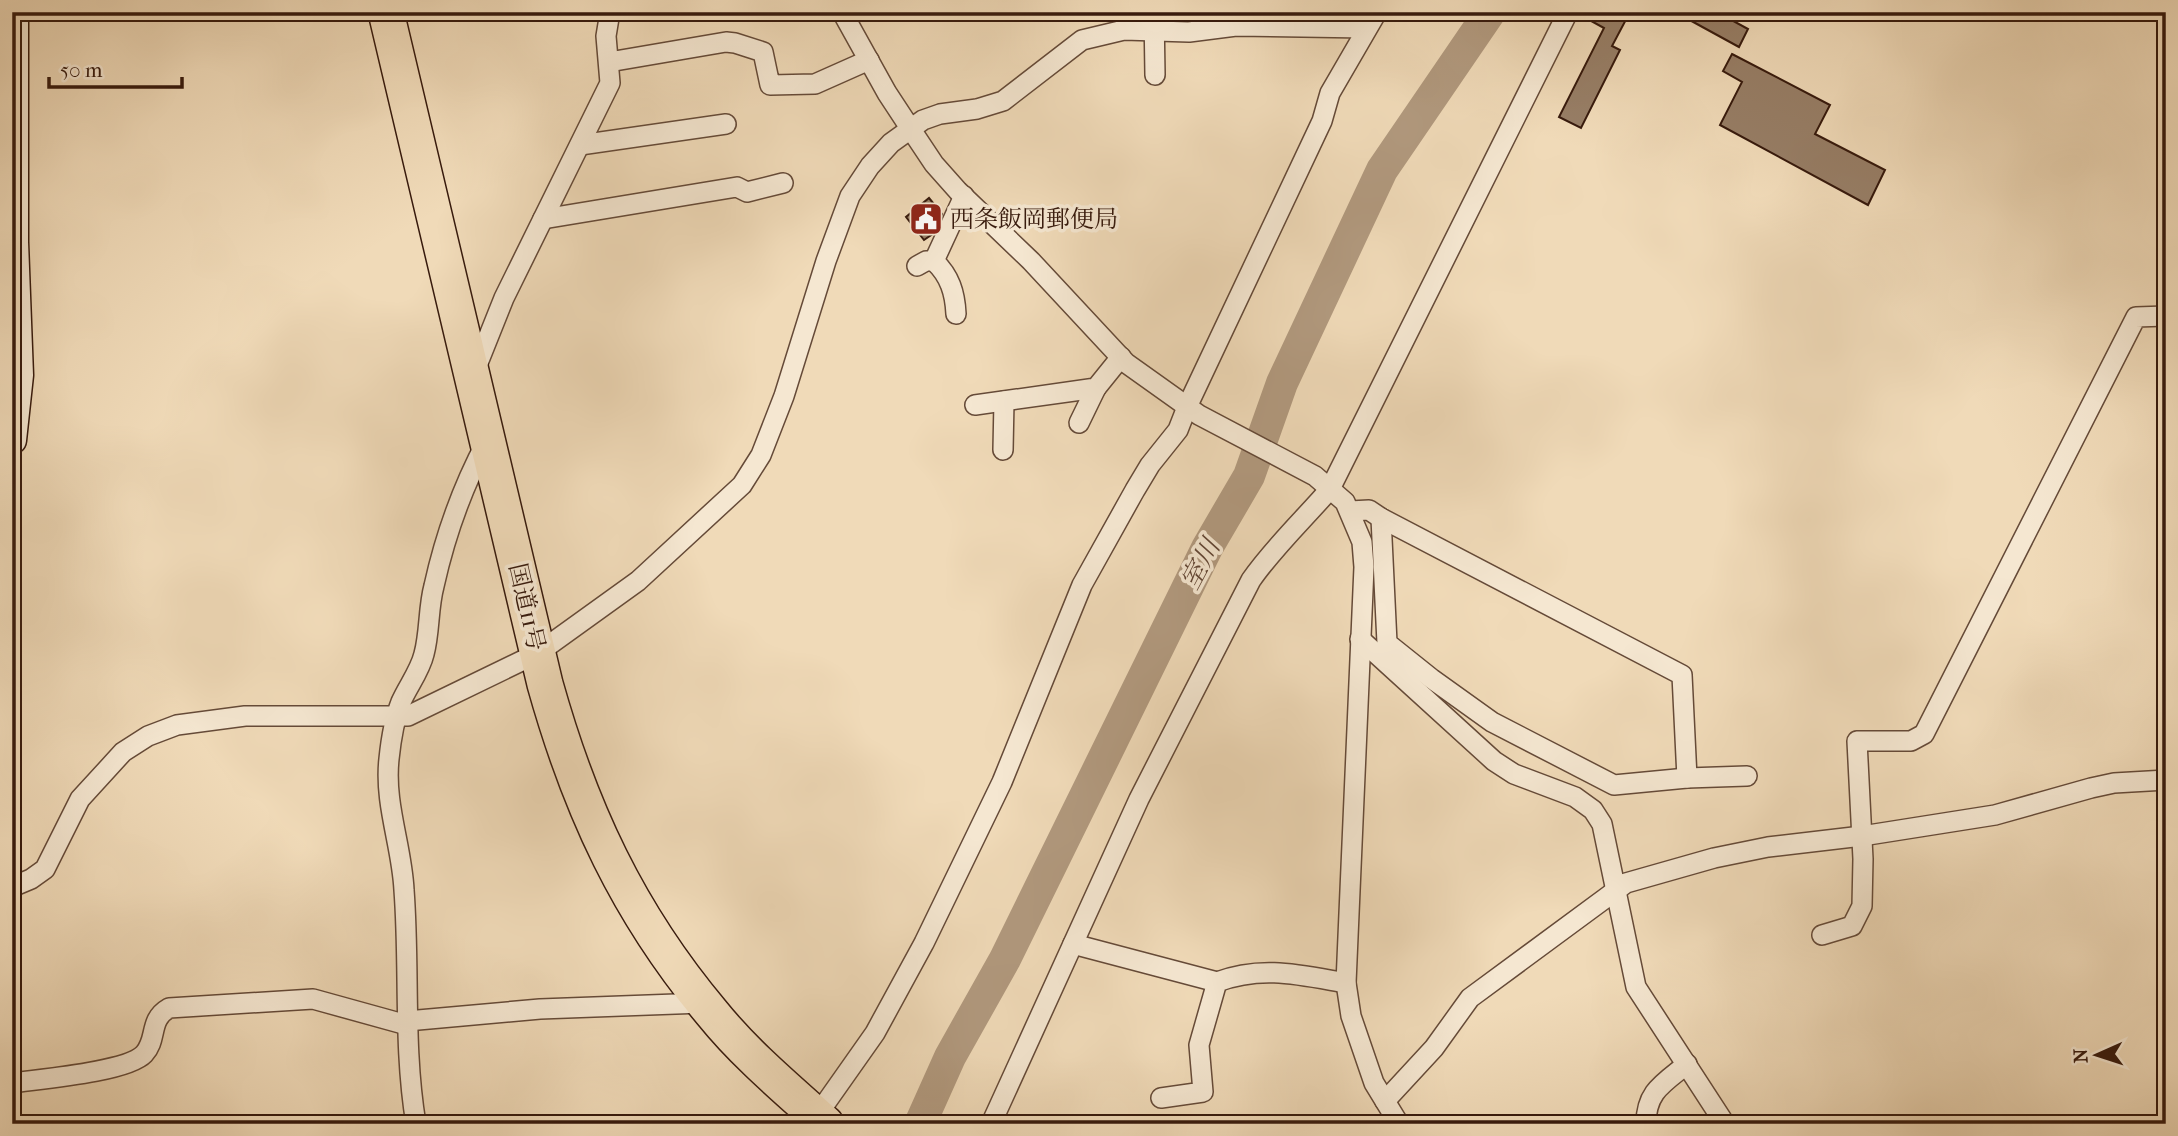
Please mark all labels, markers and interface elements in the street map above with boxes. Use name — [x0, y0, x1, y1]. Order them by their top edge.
scale bar — [49, 46, 182, 90]
text: 50 m — [60, 58, 103, 82]
public building icon: 西条飯岡郵便局 — [907, 200, 945, 238]
place label: 西条飯岡郵便局 — [950, 205, 1118, 233]
water label: 室川 — [1175, 531, 1228, 594]
street label: 国道11号 — [503, 560, 551, 654]
north arrow — [2062, 1020, 2132, 1090]
text: N — [2070, 1047, 2092, 1064]

